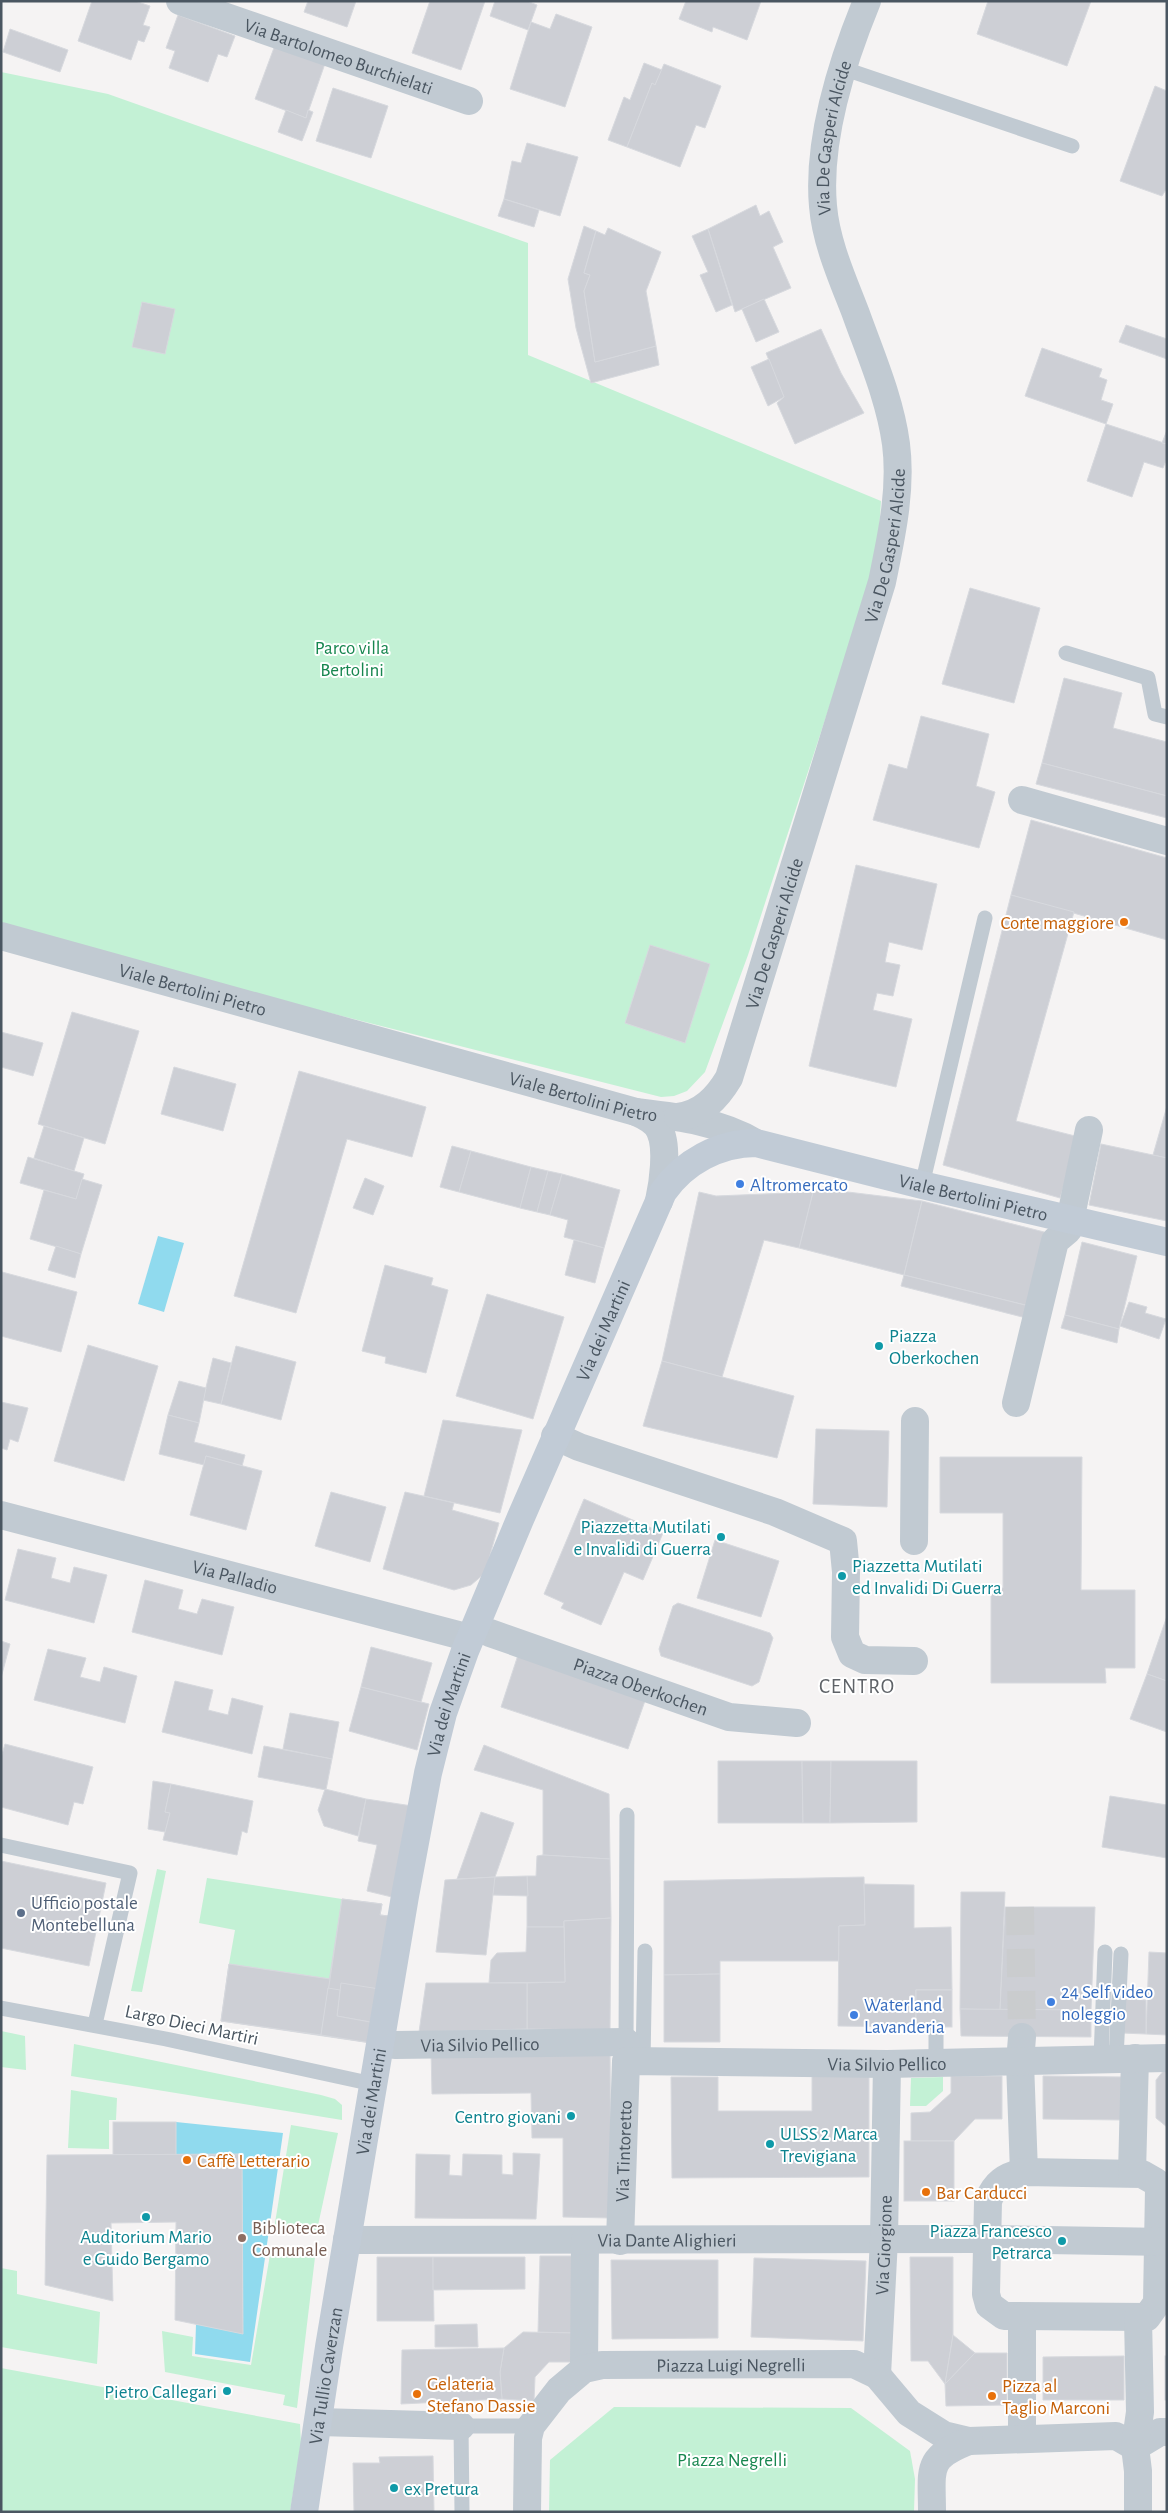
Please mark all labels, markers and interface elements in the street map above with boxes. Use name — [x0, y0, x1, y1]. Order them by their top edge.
street label: Via Bartolomeo Burchielati — [242, 16, 435, 99]
street label: Via De Gasperi Alcide — [814, 58, 855, 216]
street label: Via De Gasperi Alcide — [862, 468, 909, 626]
park label: Parco villa Bertolini — [315, 639, 390, 680]
street label: Via De Gasperi Alcide — [743, 856, 807, 1012]
place label: Corte maggiore — [1000, 914, 1114, 933]
marker: Corte maggiore — [1118, 916, 1130, 928]
street label: Viale Bertolini Pietro — [116, 961, 268, 1020]
street label: Viale Bertolini Pietro — [507, 1069, 658, 1125]
street label: Viale Bertolini Pietro — [897, 1171, 1049, 1225]
place label: Altromercato — [750, 1176, 848, 1195]
marker: Altromercato — [734, 1178, 746, 1190]
street label: Via dei Martini — [574, 1277, 634, 1384]
place label: Piazza Oberkochen — [889, 1327, 979, 1368]
marker: Piazza Oberkochen — [873, 1340, 885, 1352]
place label: Piazzetta Mutilati e Invalidi di Guerra — [573, 1518, 711, 1559]
marker: Piazzetta Mutilati e Invalidi di Guerra — [715, 1531, 727, 1543]
place label: Piazzetta Mutilati ed Invalidi Di Guerra — [852, 1557, 1002, 1598]
street label: Via Palladio — [190, 1558, 279, 1598]
marker: Piazzetta Mutilati ed Invalidi Di Guerra — [836, 1570, 848, 1582]
street label: Via dei Martini — [424, 1650, 475, 1759]
street label: Piazza Oberkochen — [571, 1655, 710, 1720]
district label: CENTRO — [819, 1676, 895, 1697]
place label: Ufficio postale Montebelluna — [31, 1894, 138, 1935]
marker: Ufficio postale Montebelluna — [15, 1907, 27, 1919]
place label: 24 Self video noleggio — [1061, 1983, 1153, 2024]
place label: Waterland Lavanderia — [864, 1996, 945, 2037]
marker: 24 Self video noleggio — [1045, 1996, 1057, 2008]
street label: Largo Dieci Martiri — [123, 2002, 260, 2049]
marker: Waterland Lavanderia — [848, 2009, 860, 2021]
street label: Via Silvio Pellico — [420, 2035, 540, 2056]
street label: Via dei Martini — [354, 2047, 390, 2157]
street label: Via Silvio Pellico — [827, 2055, 947, 2075]
street label: Via Tintoretto — [613, 2100, 636, 2202]
place label: Centro giovani — [455, 2108, 561, 2127]
marker: Centro giovani — [565, 2110, 577, 2122]
place label: ULSS 2 Marca Trevigiana — [780, 2125, 878, 2166]
marker: ULSS 2 Marca Trevigiana — [764, 2138, 776, 2150]
place label: Caffè Letterario — [197, 2152, 310, 2171]
marker: Caffè Letterario — [181, 2154, 193, 2166]
place label: Bar Carducci — [936, 2184, 1027, 2203]
marker: Bar Carducci — [920, 2186, 932, 2198]
street label: Via Giorgione — [873, 2195, 896, 2296]
marker: Auditorium Mario e Guido Bergamo — [140, 2211, 152, 2223]
place label: Biblioteca Comunale — [252, 2219, 327, 2260]
place label: Piazza Francesco Petrarca — [930, 2222, 1052, 2263]
place label: Auditorium Mario e Guido Bergamo — [80, 2228, 212, 2269]
street label: Via Dante Alighieri — [597, 2231, 737, 2251]
marker: Biblioteca Comunale — [236, 2232, 248, 2244]
marker: Piazza Francesco Petrarca — [1056, 2235, 1068, 2247]
street label: Via Tullio Caverzan — [306, 2306, 347, 2446]
street label: Piazza Luigi Negrelli — [656, 2356, 806, 2376]
place label: Gelateria Stefano Dassie — [427, 2375, 535, 2416]
place label: Pizza al Taglio Marconi — [1002, 2377, 1110, 2418]
place label: Pietro Callegari — [104, 2383, 217, 2402]
marker: Pietro Callegari — [221, 2385, 233, 2397]
marker: Gelateria Stefano Dassie — [411, 2388, 423, 2400]
marker: Pizza al Taglio Marconi — [986, 2390, 998, 2402]
park label: Piazza Negrelli — [677, 2451, 787, 2470]
place label: ex Pretura — [404, 2480, 479, 2499]
marker: ex Pretura — [388, 2482, 400, 2494]

